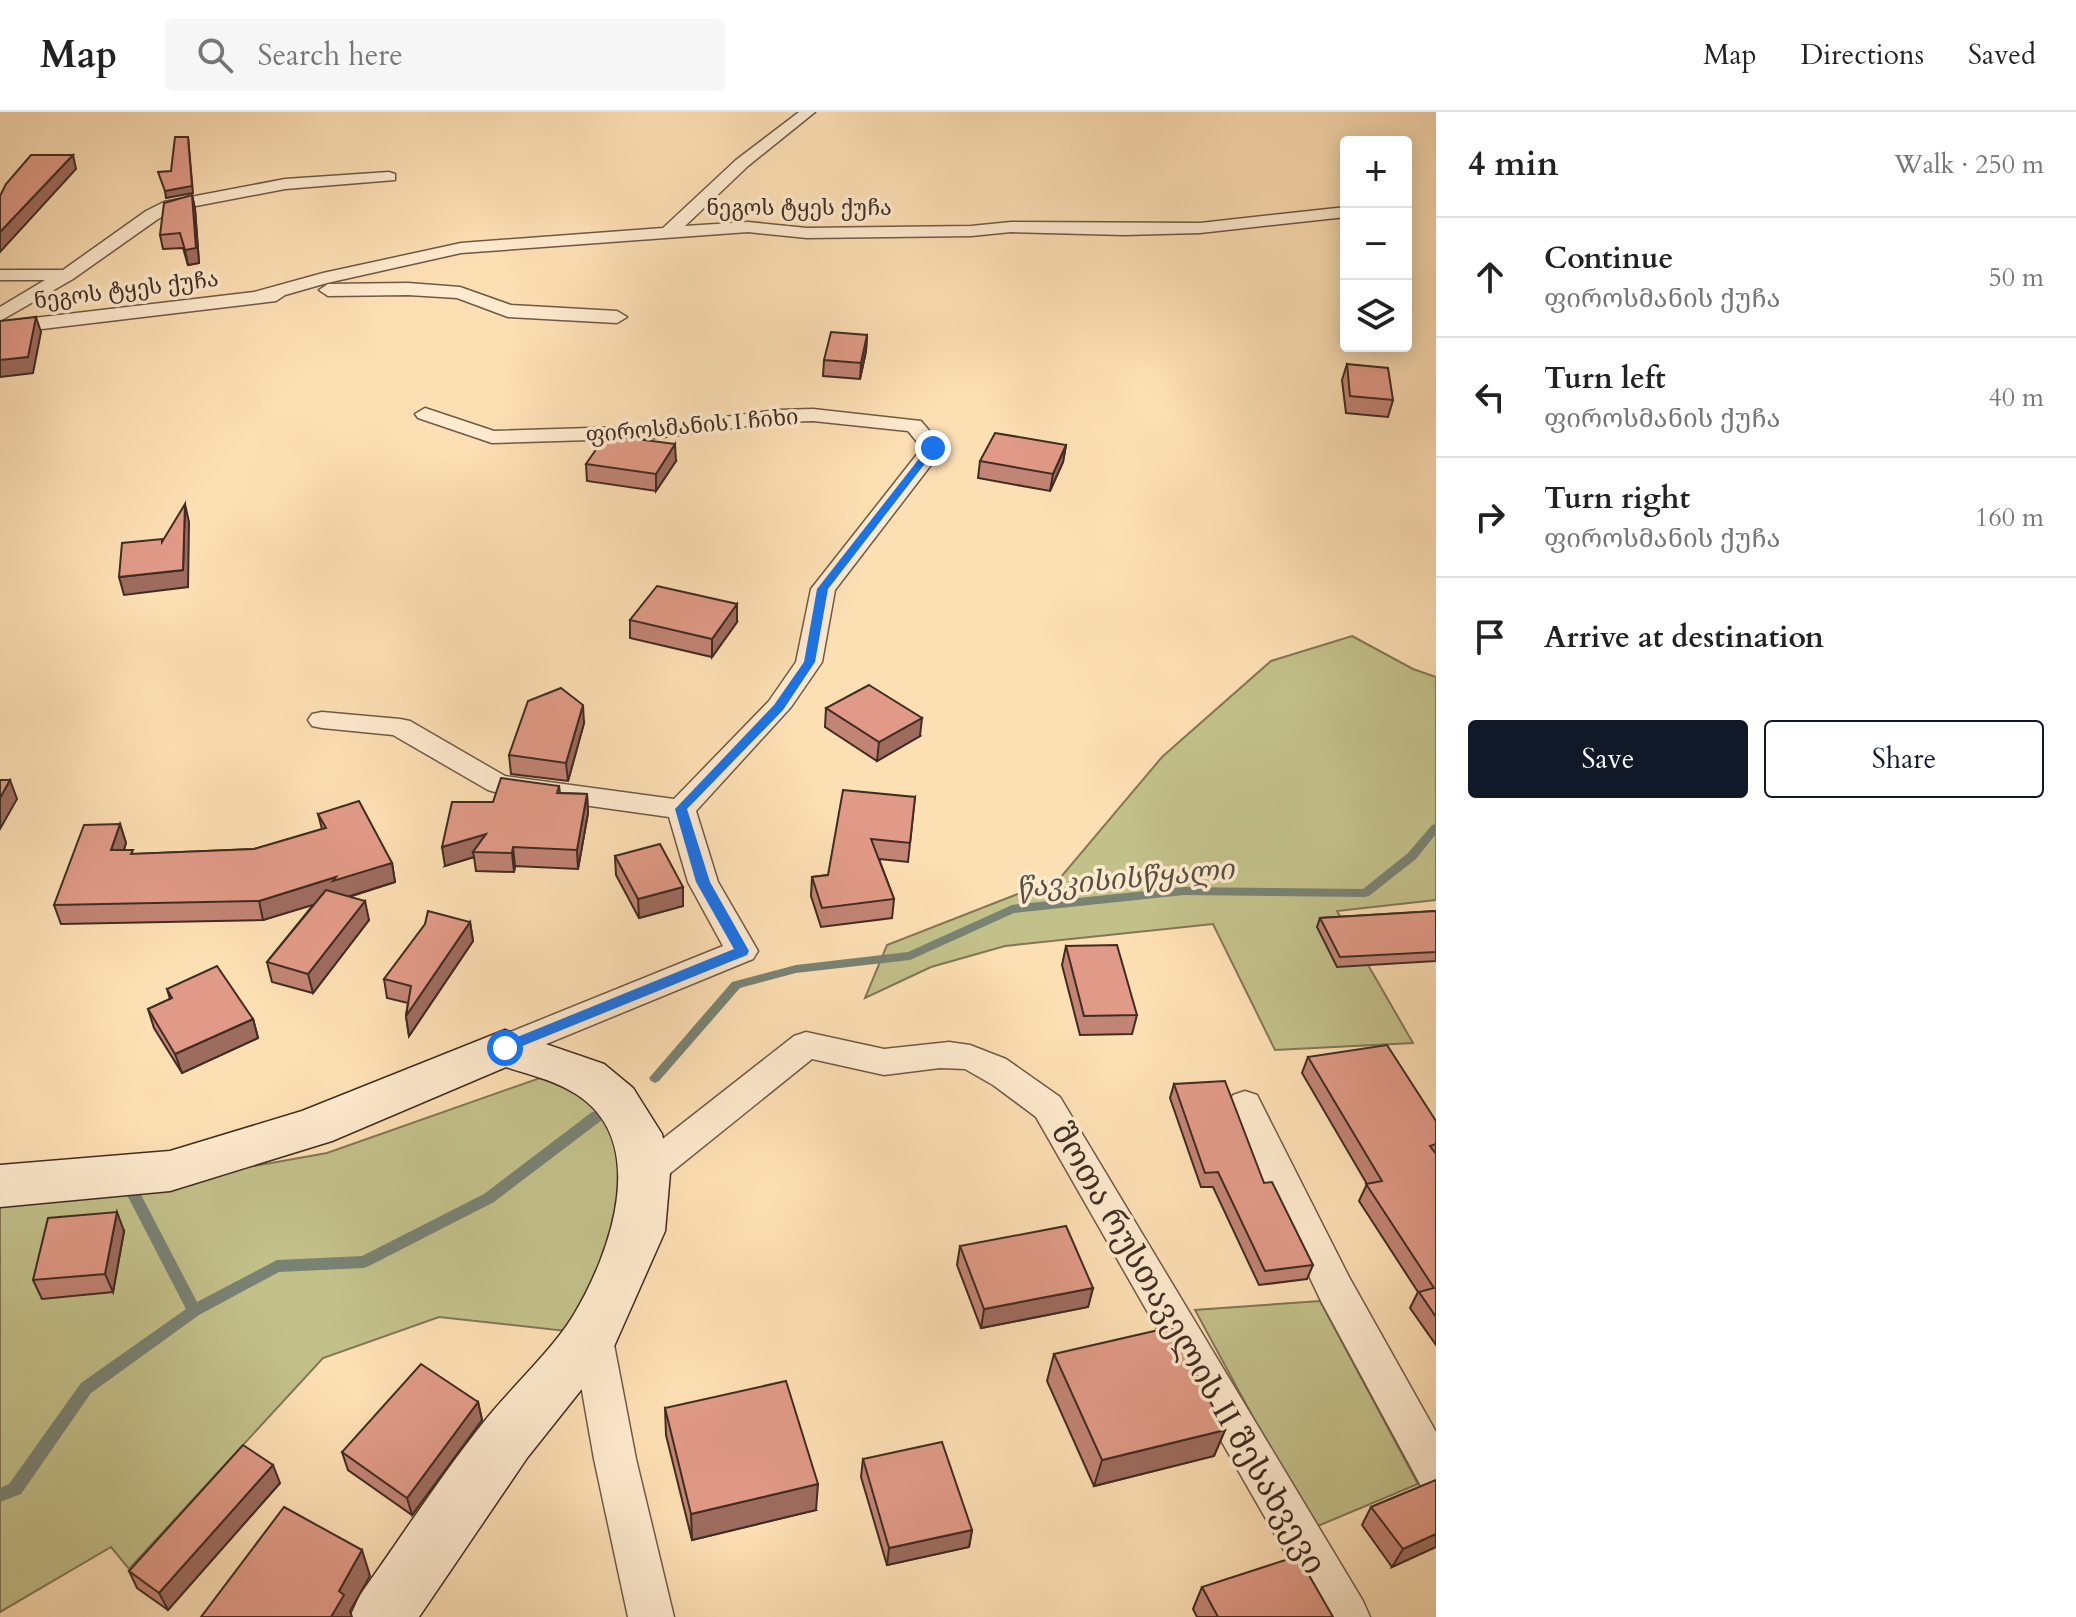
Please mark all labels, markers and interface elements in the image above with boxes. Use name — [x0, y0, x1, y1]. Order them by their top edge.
search box — [165, 19, 725, 91]
text: Map — [40, 29, 117, 81]
icon: search — [193, 33, 237, 77]
text: Search here — [257, 35, 403, 76]
text: Map — [1703, 36, 1757, 74]
text: Directions — [1801, 36, 1924, 74]
text: Saved — [1968, 36, 2036, 74]
map controls — [1340, 136, 1412, 352]
button: + — [1340, 136, 1412, 208]
text: 4 min — [1468, 141, 1559, 187]
text: Walk · 250 m — [1894, 147, 2044, 182]
street label: ნეგოს ტყეს ქუჩა — [706, 193, 892, 223]
button: − — [1340, 208, 1412, 280]
text: Continue — [1544, 238, 1673, 279]
icon: ahead — [1468, 255, 1512, 299]
text: 50 m — [1988, 260, 2044, 295]
street label: ნეგოს ტყეს ქუჩა — [32, 264, 220, 316]
button: layers — [1340, 280, 1412, 352]
text: ფიროსმანის ქუჩა — [1544, 281, 1781, 316]
text: Turn left — [1544, 358, 1666, 399]
icon: left — [1468, 375, 1512, 419]
text: 40 m — [1988, 380, 2044, 415]
text: ფიროსმანის ქუჩა — [1544, 401, 1781, 436]
street label: ფიროსმანის I ჩიხი — [584, 402, 800, 450]
route end — [915, 430, 951, 466]
text: Turn right — [1544, 478, 1690, 519]
icon: right — [1468, 495, 1512, 539]
text: 160 m — [1975, 500, 2044, 535]
text: ფიროსმანის ქუჩა — [1544, 521, 1781, 556]
icon: arrive — [1468, 615, 1512, 659]
text: Arrive at destination — [1544, 617, 1824, 658]
button: Save — [1468, 720, 1748, 798]
button: Share — [1764, 720, 2044, 798]
water label: წავკისისწყალი — [1015, 850, 1238, 907]
route start — [487, 1030, 523, 1066]
street label: შოთა რუსთაველის II შესახვევი — [1040, 1114, 1336, 1583]

